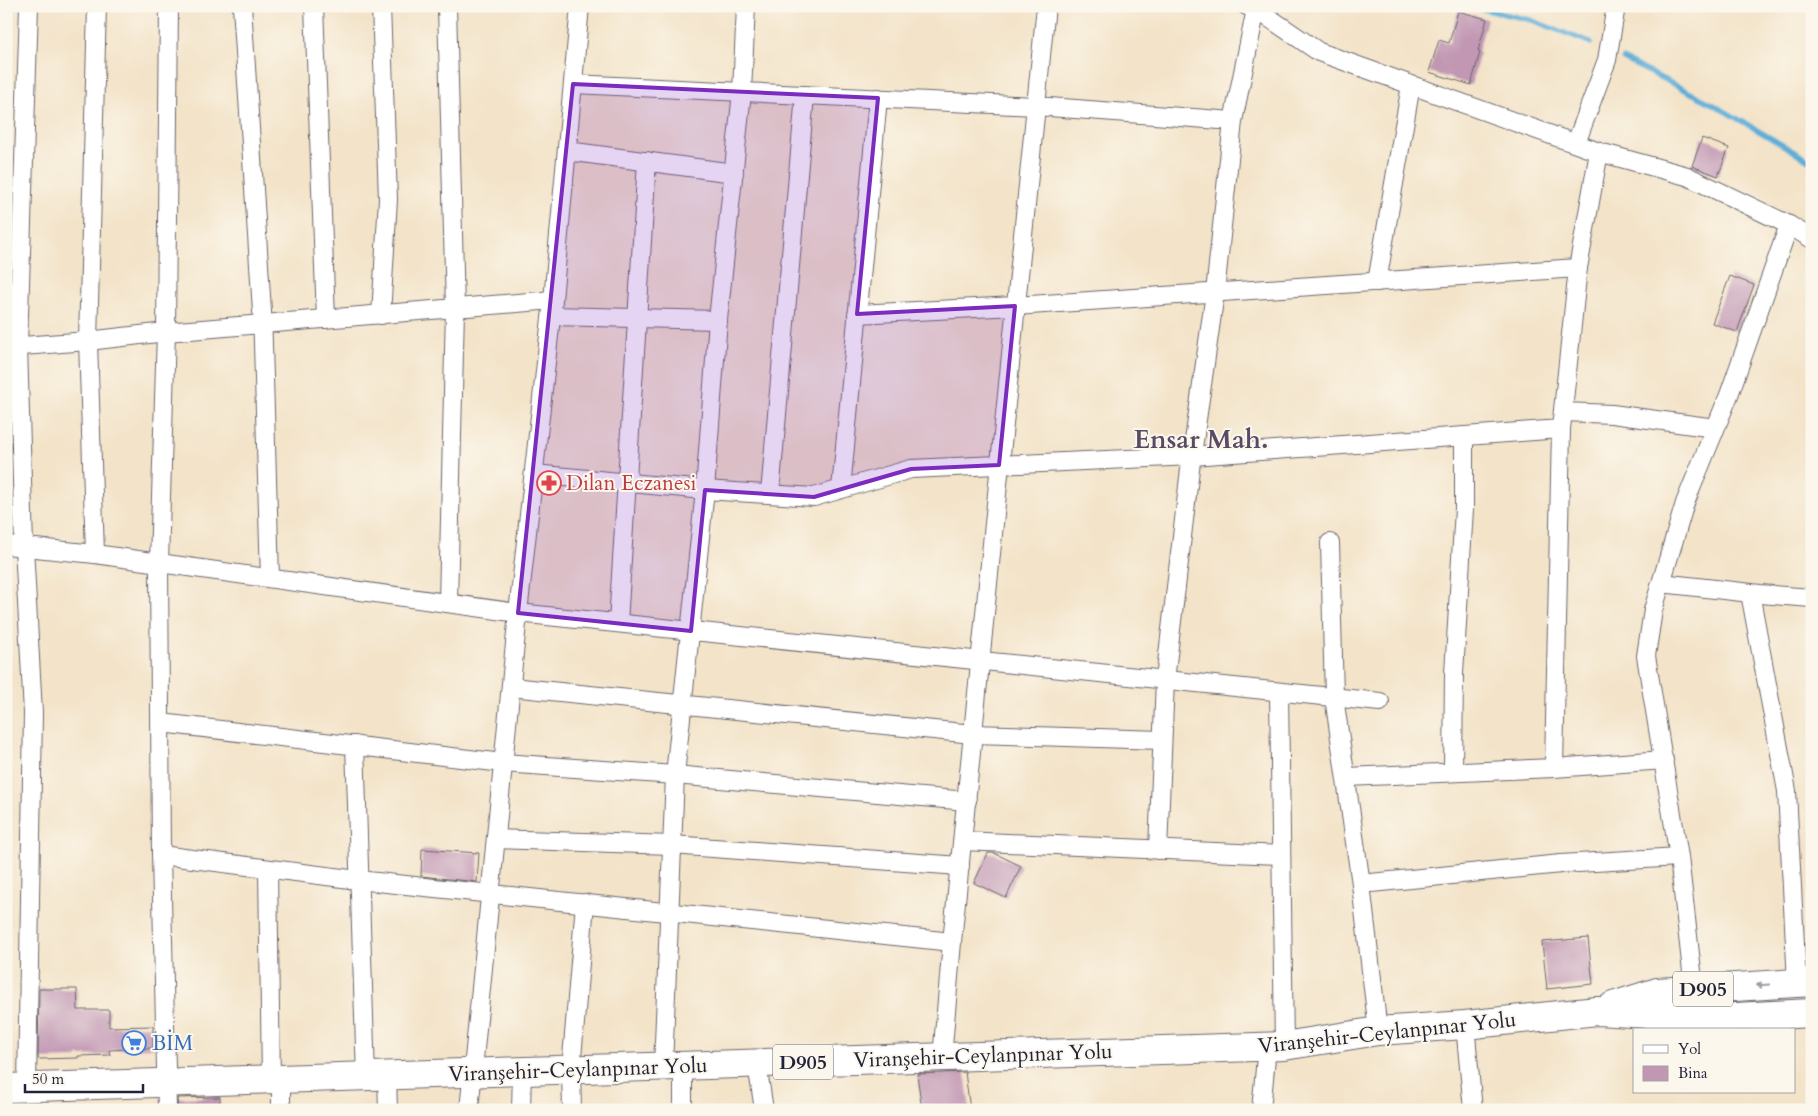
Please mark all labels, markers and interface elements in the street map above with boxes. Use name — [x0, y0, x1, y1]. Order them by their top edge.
district label: Ensar Mah. — [1133, 422, 1269, 457]
place label: Dilan Eczanesi — [566, 469, 696, 498]
pharmacy icon: Dilan Eczanesi — [536, 470, 562, 496]
road number: D905 — [1673, 972, 1733, 1006]
one-way arrow — [1755, 981, 1771, 989]
street label: Viranşehir-Ceylanpınar Yolu — [1257, 1005, 1517, 1061]
legend — [1633, 1028, 1796, 1094]
place label: BİM — [152, 1029, 193, 1058]
supermarket icon: BİM — [121, 1030, 147, 1056]
street label: Viranşehir-Ceylanpınar Yolu — [853, 1037, 1113, 1075]
text: Yol — [1678, 1039, 1701, 1059]
road number: D905 — [773, 1044, 833, 1080]
street label: Viranşehir-Ceylanpınar Yolu — [448, 1051, 708, 1089]
scale bar — [25, 1061, 142, 1093]
text: Bina — [1678, 1063, 1708, 1083]
text: 50 m — [32, 1069, 64, 1089]

